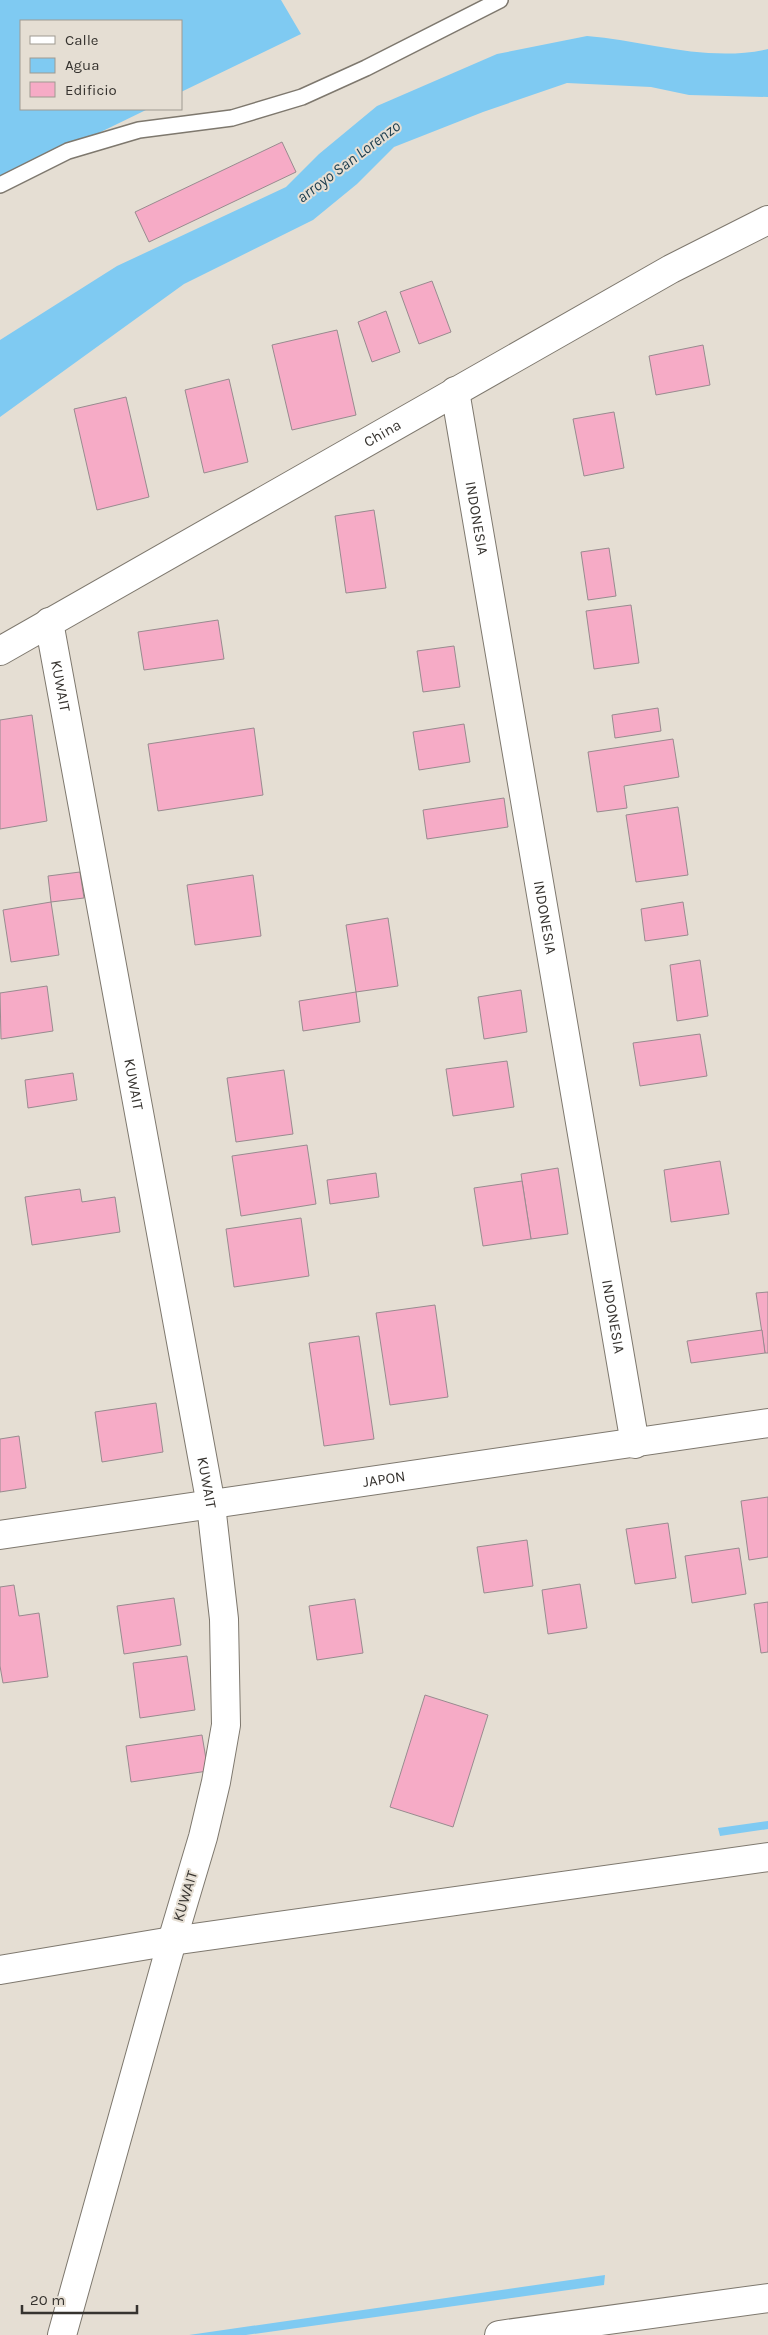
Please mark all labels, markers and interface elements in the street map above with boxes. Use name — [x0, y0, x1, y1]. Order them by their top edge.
legend — [20, 20, 182, 110]
text: Calle — [65, 31, 99, 49]
text: Agua — [65, 56, 99, 74]
text: Edificio — [65, 81, 117, 99]
water label: arroyo San Lorenzo — [293, 116, 404, 207]
street label: China — [361, 416, 404, 451]
street label: INDONESIA — [462, 480, 492, 557]
street label: KUWAIT — [47, 659, 74, 714]
street label: INDONESIA — [530, 879, 560, 956]
street label: KUWAIT — [120, 1057, 147, 1112]
street label: INDONESIA — [598, 1278, 628, 1355]
street label: KUWAIT — [193, 1455, 221, 1510]
street label: JAPON — [361, 1467, 406, 1491]
street label: KUWAIT — [169, 1868, 201, 1924]
scale bar — [22, 2282, 138, 2314]
text: 20 m — [30, 2291, 65, 2309]

